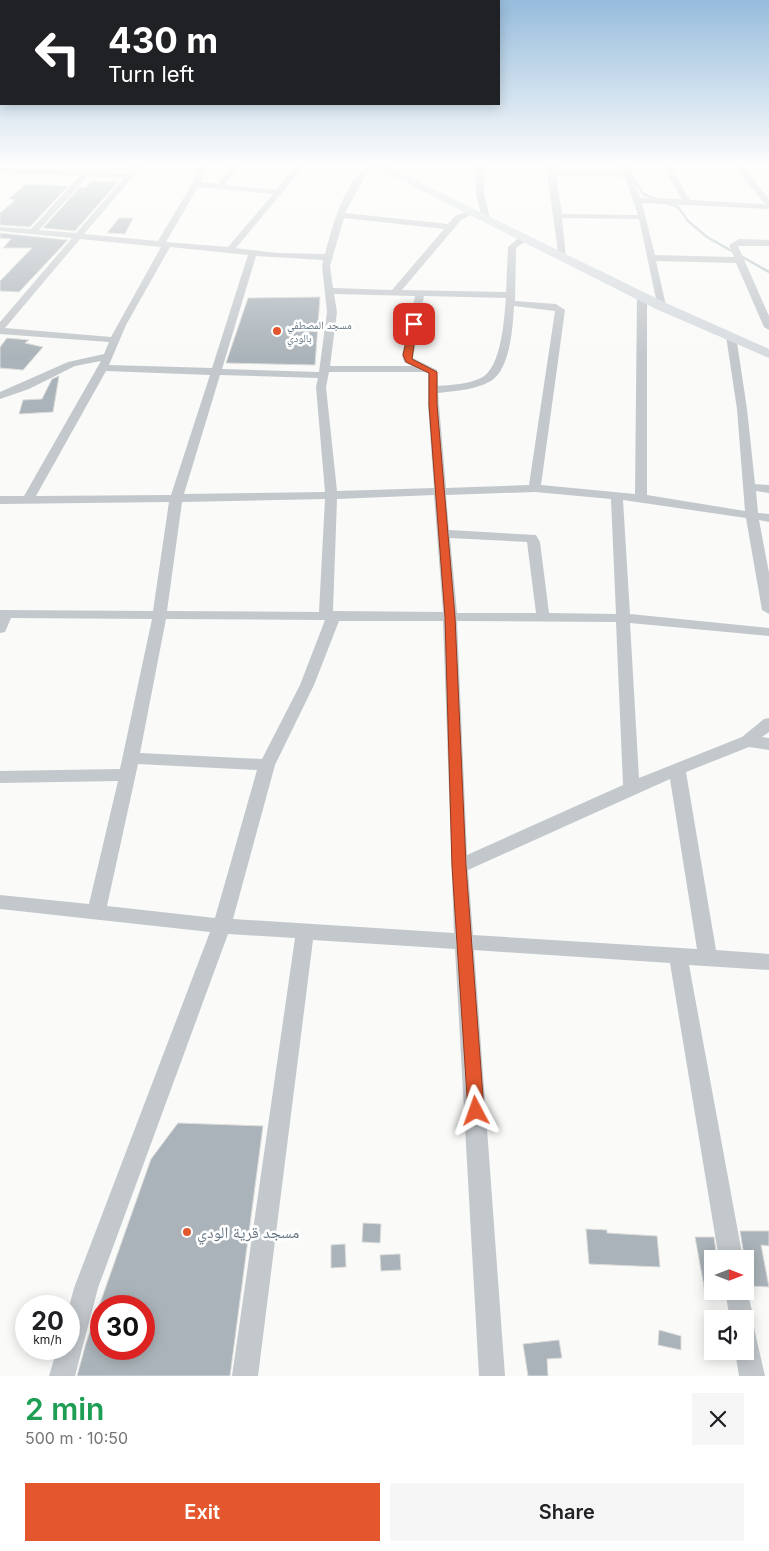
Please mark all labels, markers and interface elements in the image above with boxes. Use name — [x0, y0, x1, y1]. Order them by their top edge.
text: 430 m — [108, 19, 218, 61]
icon: left — [25, 20, 90, 85]
text: Turn left — [108, 61, 194, 87]
pin — [393, 303, 435, 345]
icon: arrive — [400, 310, 428, 338]
place label: مسجد المصطفي بالودي — [287, 318, 352, 347]
marker: مسجد المصطفي بالودي — [271, 325, 283, 337]
position arrow — [449, 1084, 501, 1136]
place label: مسجد قرية الودي — [197, 1222, 299, 1245]
marker: مسجد قرية الودي — [181, 1226, 193, 1238]
north arrow — [704, 1250, 754, 1300]
map controls — [704, 1250, 754, 1360]
speed limit sign: 30 — [90, 1295, 155, 1360]
text: 20 — [31, 1306, 64, 1336]
button: sound — [704, 1310, 754, 1360]
text: km/h — [33, 1332, 62, 1347]
text: 2 min — [25, 1391, 104, 1427]
button: close — [692, 1393, 744, 1445]
text: 500 m · 10:50 — [25, 1428, 128, 1448]
button: Exit — [25, 1483, 380, 1541]
button: Share — [390, 1483, 744, 1541]

